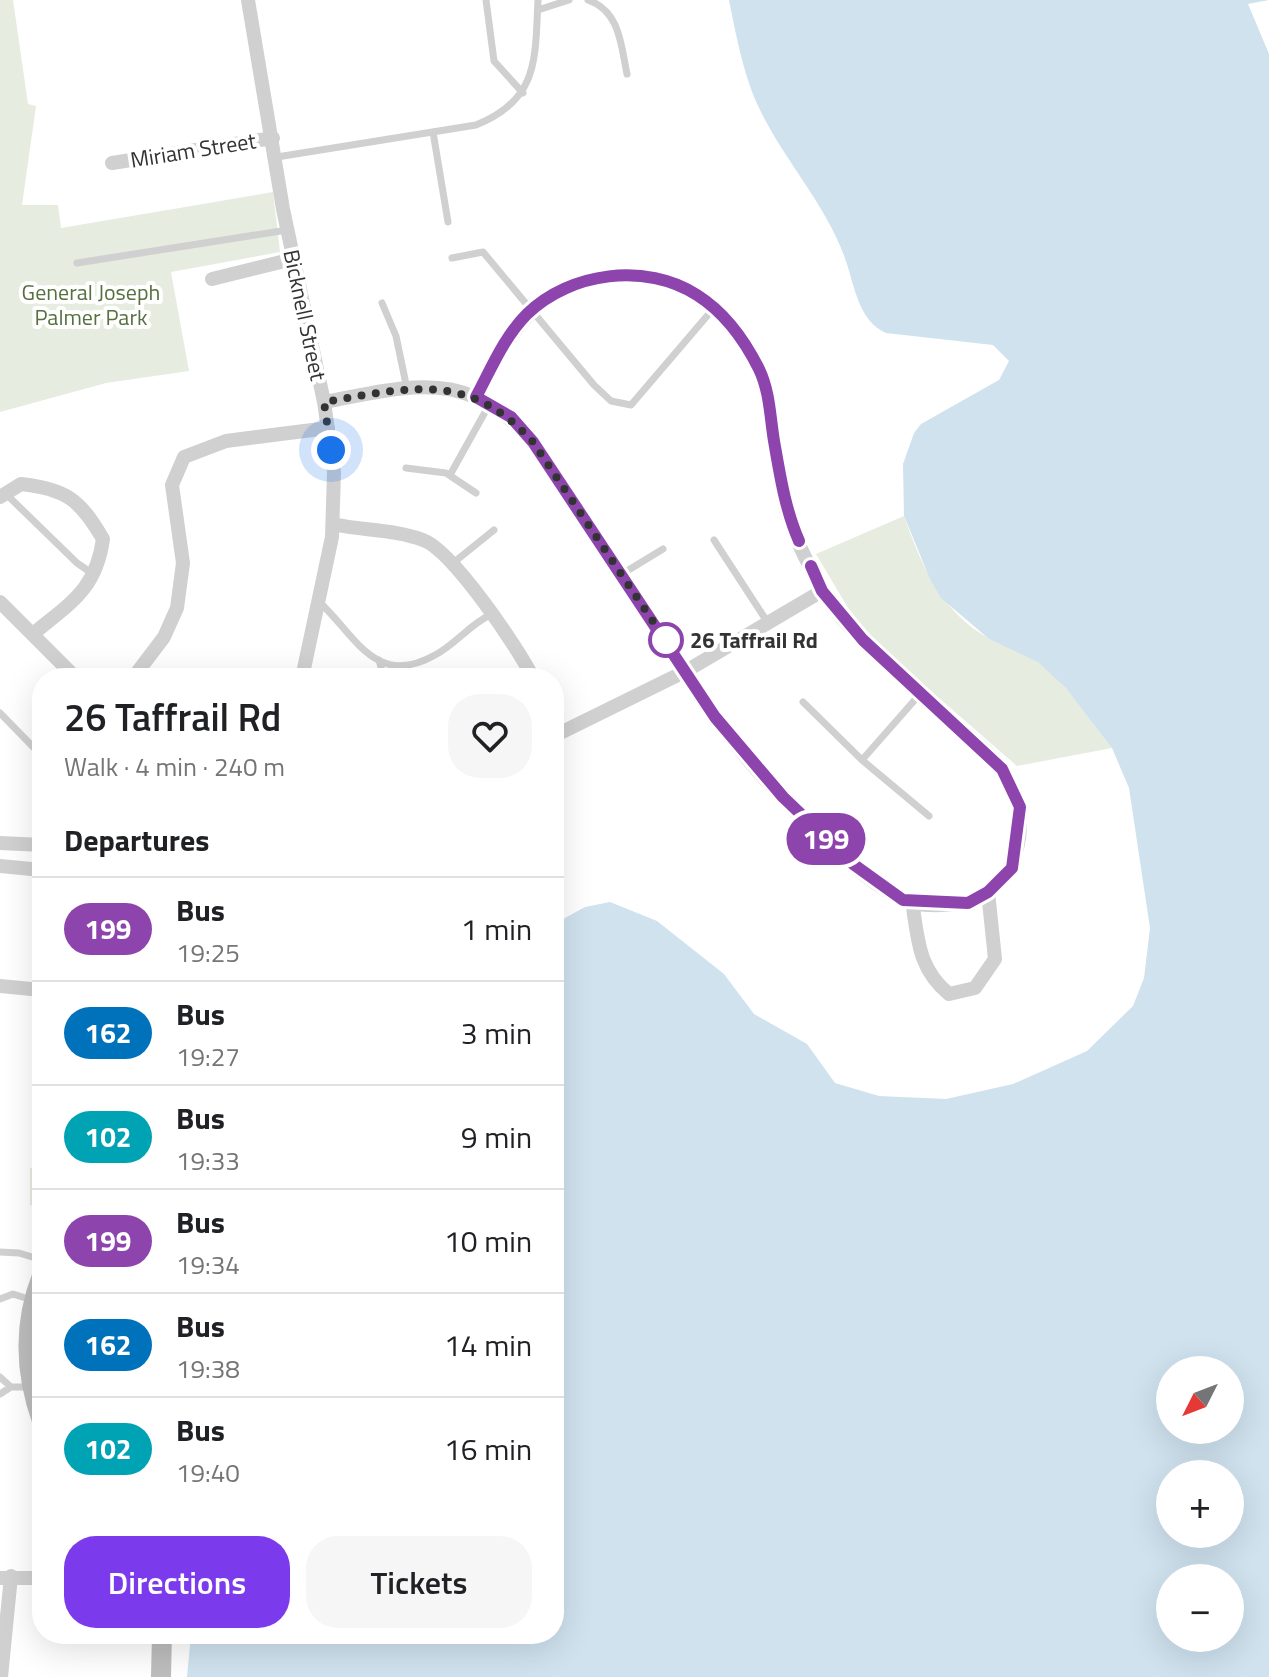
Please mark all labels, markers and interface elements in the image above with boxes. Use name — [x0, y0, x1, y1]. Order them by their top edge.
street label: Miriam Street — [128, 123, 259, 177]
street label: Bicknell Street — [275, 246, 336, 384]
park label: General Joseph Palmer Park — [22, 275, 160, 334]
your location — [311, 430, 351, 470]
marker: 26 Taffrail Rd — [649, 623, 683, 657]
place label: 26 Taffrail Rd — [690, 623, 818, 657]
text: 26 Taffrail Rd — [64, 688, 281, 746]
button: heart — [448, 694, 532, 778]
text: Walk · 4 min · 240 m — [64, 747, 285, 786]
line badge: 199 — [780, 813, 872, 865]
text: Departures — [64, 817, 209, 863]
text: 199 — [802, 817, 850, 860]
text: Bus — [176, 887, 225, 933]
text: 1 min — [461, 906, 532, 952]
text: 199 — [84, 907, 132, 950]
text: 19:25 — [176, 933, 240, 972]
text: Bus — [176, 991, 225, 1037]
text: 3 min — [461, 1010, 532, 1056]
text: 162 — [84, 1011, 132, 1054]
text: 19:27 — [176, 1037, 240, 1076]
text: Bus — [176, 1095, 225, 1141]
text: 9 min — [461, 1114, 532, 1160]
text: 102 — [84, 1115, 132, 1158]
text: 19:33 — [176, 1141, 240, 1180]
text: Bus — [176, 1199, 225, 1245]
text: 10 min — [444, 1218, 532, 1264]
text: 199 — [84, 1219, 132, 1262]
text: 19:34 — [176, 1245, 240, 1284]
text: Bus — [176, 1303, 225, 1349]
text: 14 min — [444, 1322, 532, 1368]
text: 162 — [84, 1323, 132, 1366]
text: 19:38 — [176, 1349, 240, 1388]
north arrow — [1156, 1356, 1244, 1444]
map controls — [1156, 1356, 1244, 1652]
text: Bus — [176, 1407, 225, 1453]
text: 16 min — [444, 1426, 532, 1472]
text: 102 — [84, 1427, 132, 1470]
text: 19:40 — [176, 1453, 240, 1492]
button: + — [1156, 1460, 1244, 1548]
button: Directions — [64, 1536, 290, 1628]
button: Tickets — [306, 1536, 532, 1628]
button: − — [1156, 1564, 1244, 1652]

